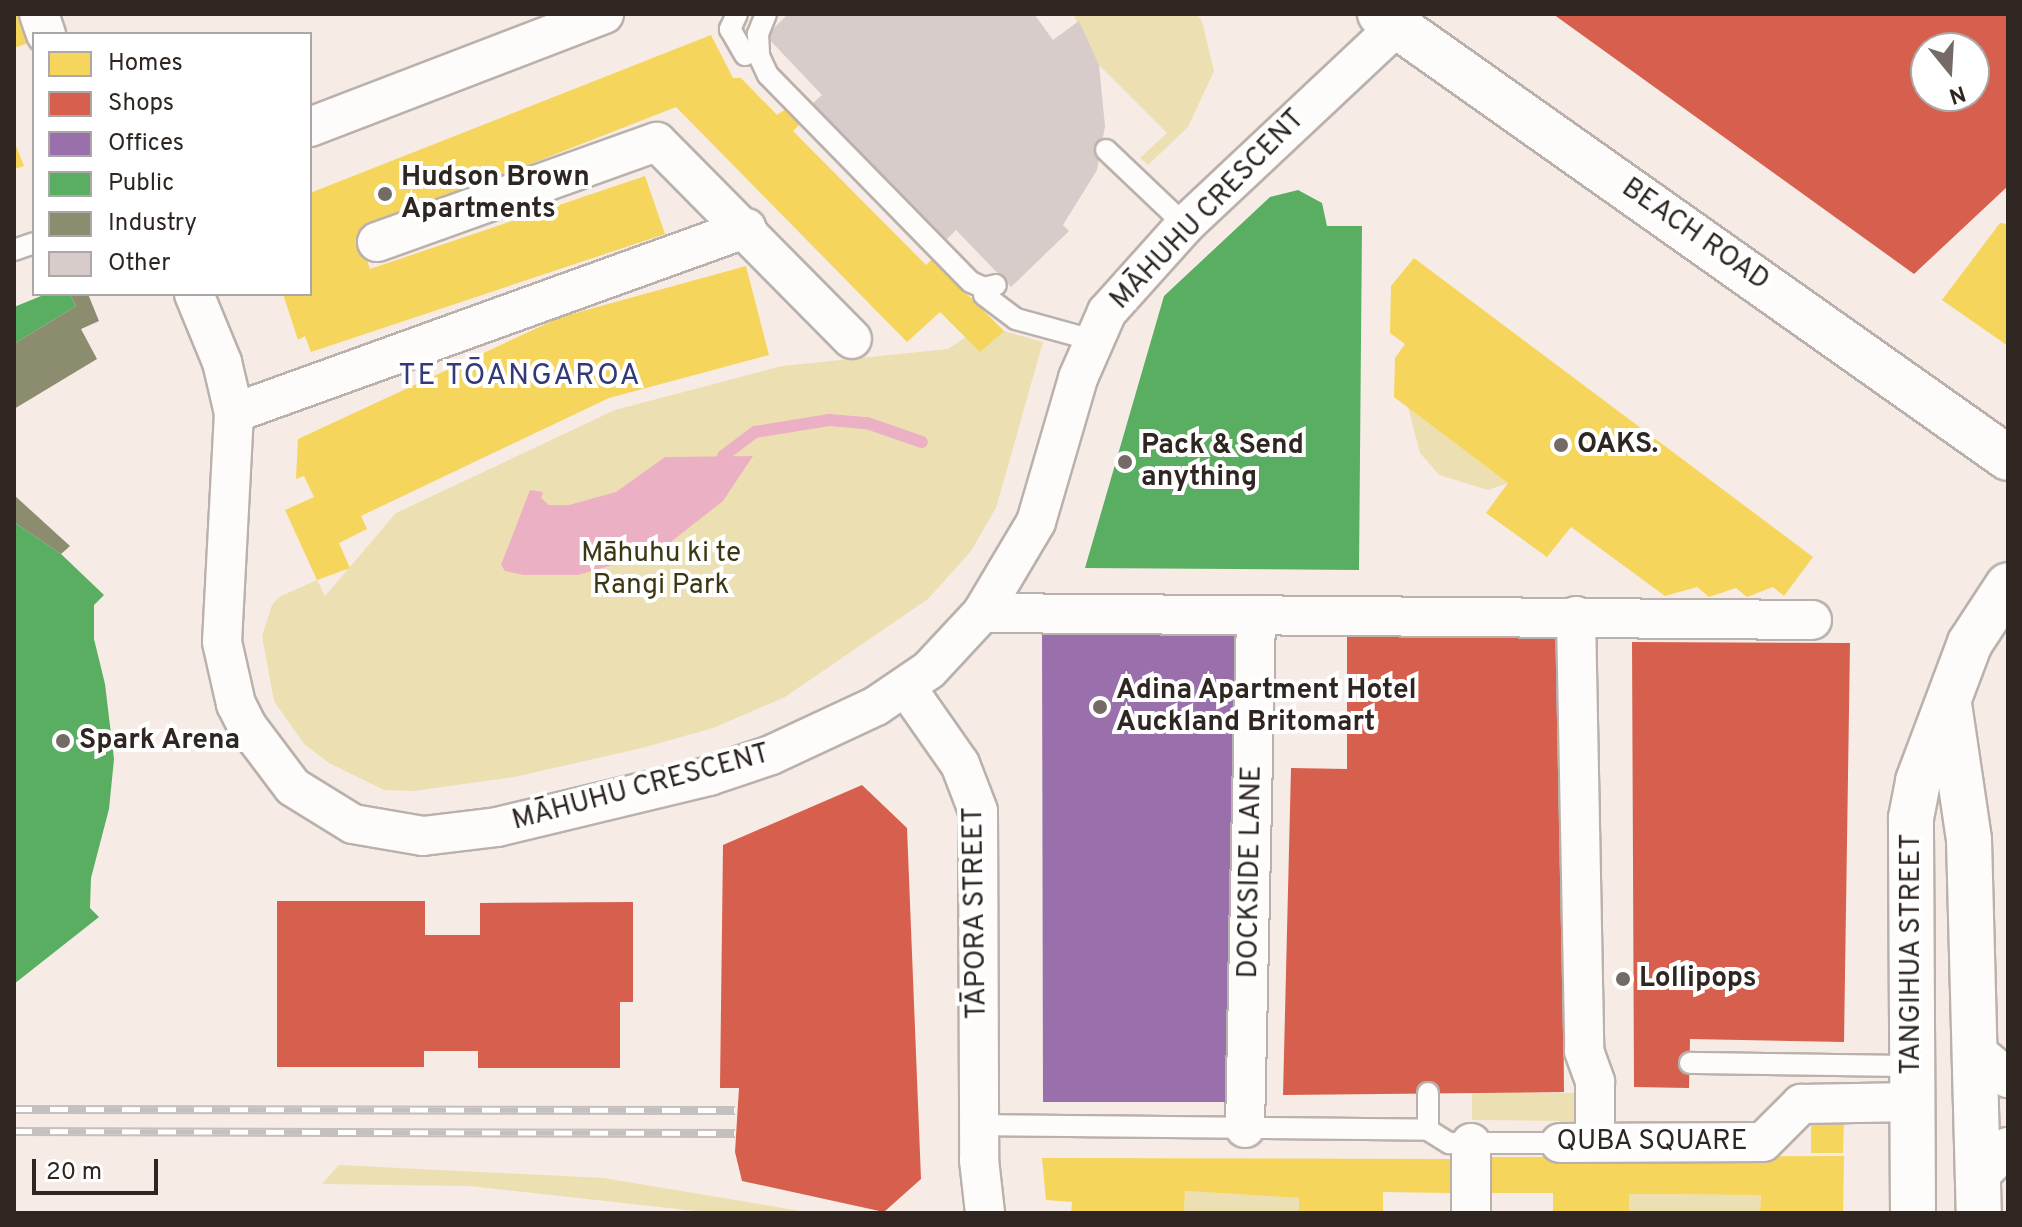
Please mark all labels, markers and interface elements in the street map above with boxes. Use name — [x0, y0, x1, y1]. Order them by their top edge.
legend — [32, 32, 312, 296]
north arrow — [1910, 32, 1990, 112]
text: Homes — [108, 49, 183, 79]
text: N — [1945, 78, 1969, 109]
text: Shops — [108, 89, 174, 119]
street label: MĀHUHU CRESCENT — [1104, 103, 1312, 317]
text: Offices — [108, 129, 184, 159]
place label: Hudson Brown Apartments — [401, 161, 590, 227]
text: Public — [108, 169, 174, 199]
street label: BEACH ROAD — [1615, 172, 1775, 298]
marker: Hudson Brown Apartments — [376, 185, 394, 203]
text: Industry — [108, 209, 197, 239]
text: Other — [108, 249, 170, 279]
district label: TE TŌANGAROA — [398, 359, 642, 395]
place label: OAKS. — [1577, 428, 1658, 462]
place label: Pack & Send anything — [1141, 429, 1304, 495]
marker: OAKS. — [1552, 436, 1570, 454]
marker: Pack & Send anything — [1116, 453, 1134, 471]
park label: Māhuhu ki te Rangi Park — [581, 537, 741, 603]
place label: Adina Apartment Hotel Auckland Britomart — [1116, 674, 1418, 740]
marker: Adina Apartment Hotel Auckland Britomart — [1091, 698, 1109, 716]
place label: Spark Arena — [79, 724, 241, 758]
marker: Spark Arena — [54, 732, 72, 750]
street label: MĀHUHU CRESCENT — [509, 737, 773, 839]
street label: DOCKSIDE LANE — [1232, 765, 1270, 979]
street label: TĀPORA STREET — [957, 806, 995, 1020]
street label: TANGIHUA STREET — [1895, 833, 1929, 1075]
place label: Lollipops — [1639, 962, 1757, 996]
marker: Lollipops — [1614, 970, 1632, 988]
street label: QUBA SQUARE — [1556, 1125, 1748, 1159]
scale bar — [36, 1143, 162, 1193]
text: 20 m — [46, 1158, 102, 1188]

